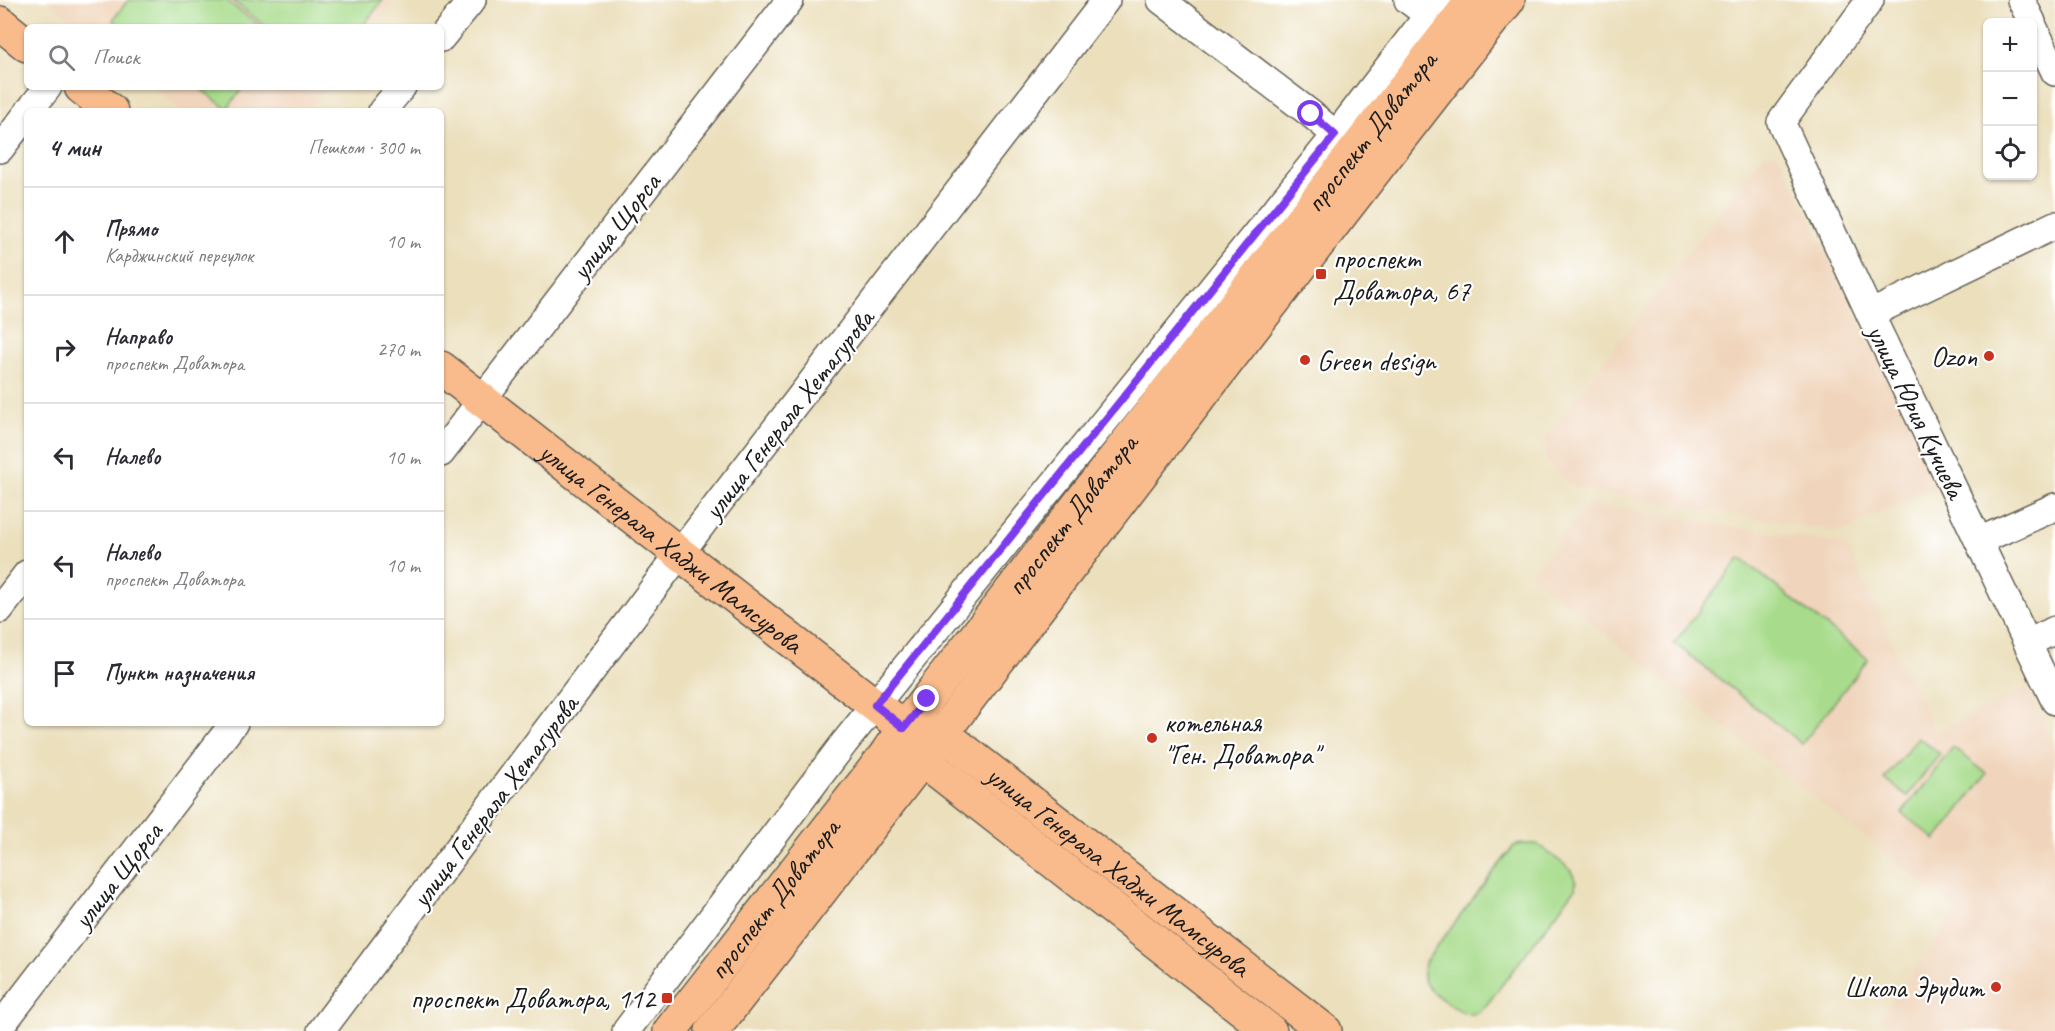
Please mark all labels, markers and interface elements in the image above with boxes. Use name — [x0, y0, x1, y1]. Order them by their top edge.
map controls — [1983, 18, 2037, 180]
button: + — [1983, 18, 2037, 72]
search box — [24, 24, 444, 90]
icon: search — [45, 41, 78, 74]
street label: проспект Доватора — [1297, 42, 1446, 219]
text: Поиск — [93, 43, 139, 71]
button: − — [1983, 72, 2037, 126]
route start — [1297, 100, 1323, 126]
button: locate — [1983, 126, 2037, 180]
text: 4 мин — [48, 131, 101, 164]
text: Пешком · 300 m — [308, 135, 420, 160]
street label: улица Щорса — [562, 165, 669, 288]
text: Прямо — [105, 215, 157, 243]
icon: ahead — [48, 225, 81, 258]
text: 10 m — [386, 229, 420, 254]
place label: проспект Доватора, 67 — [1333, 241, 1472, 308]
text: Карджинский переулок — [105, 243, 253, 268]
marker: проспект Доватора, 67 — [1314, 267, 1328, 281]
street label: улица Генерала Хетагурова — [694, 300, 883, 528]
street label: улица Юрия Кучиева — [1859, 317, 1975, 506]
text: Направо — [105, 323, 172, 351]
icon: right — [48, 333, 81, 366]
text: 270 m — [377, 337, 420, 362]
place label: Ozon — [1931, 339, 1977, 374]
place label: Green design — [1317, 343, 1437, 378]
marker: Ozon — [1982, 349, 1996, 363]
text: проспект Доватора — [105, 351, 244, 376]
marker: Green design — [1298, 353, 1312, 367]
street label: проспект Доватора — [998, 425, 1147, 602]
street label: улица Генерала Хаджи Мамсурова — [531, 433, 811, 662]
icon: left — [48, 441, 81, 474]
text: Налево — [105, 443, 161, 471]
text: 10 m — [386, 445, 420, 470]
text: Налево — [105, 539, 161, 567]
icon: left — [48, 549, 81, 582]
text: 10 m — [386, 553, 420, 578]
text: проспект Доватора — [105, 567, 244, 592]
icon: arrive — [48, 657, 81, 690]
text: Пункт назначения — [105, 659, 254, 687]
route end — [913, 685, 939, 711]
street label: улица Генерала Хетагурова — [402, 686, 587, 916]
place label: котельная "Ген. Доватора" — [1164, 705, 1324, 772]
marker: котельная "Ген. Доватора" — [1145, 731, 1159, 745]
street label: улица Генерала Хаджи Мамсурова — [978, 756, 1258, 985]
street label: проспект Доватора — [700, 809, 849, 986]
street label: улица Щорса — [64, 814, 171, 937]
place label: Школа Эрудит — [1844, 970, 1986, 1005]
marker: Школа Эрудит — [1989, 980, 2003, 994]
place label: проспект Доватора, 112 — [410, 981, 657, 1016]
marker: проспект Доватора, 112 — [660, 991, 674, 1005]

